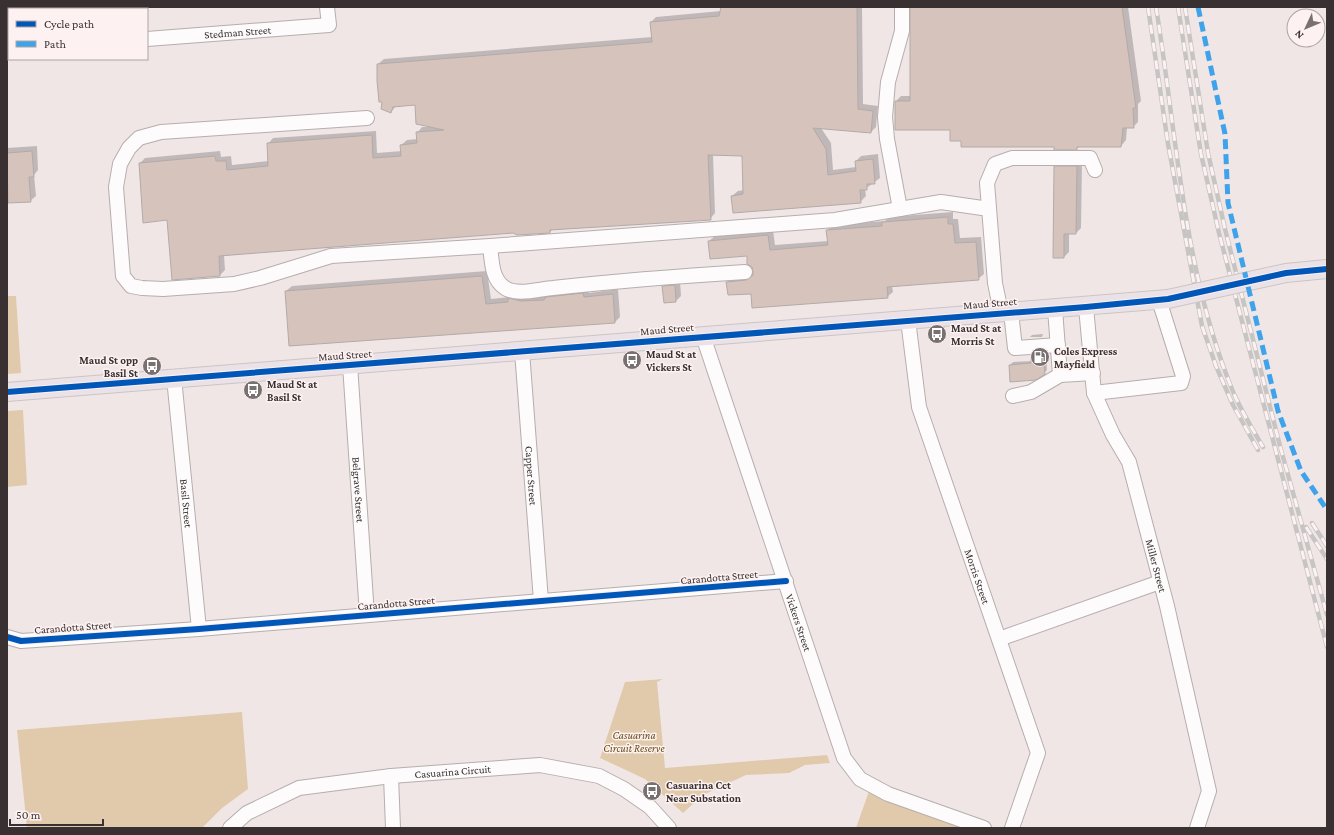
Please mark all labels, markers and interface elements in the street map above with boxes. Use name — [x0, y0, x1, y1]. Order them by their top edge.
legend — [8, 8, 148, 60]
north arrow — [1286, 8, 1326, 48]
text: Cycle path — [44, 17, 95, 31]
street label: Stedman Street — [204, 23, 272, 41]
text: N — [1292, 28, 1306, 42]
text: Path — [44, 37, 66, 51]
street label: Maud Street — [963, 295, 1018, 311]
street label: Maud Street — [640, 321, 695, 337]
place label: Maud St at Morris St — [951, 322, 1001, 347]
bus stop icon: Maud St at Morris St — [926, 323, 948, 345]
place label: Coles Express Mayfield — [1054, 345, 1118, 370]
fuel station icon: Coles Express Mayfield — [1029, 346, 1051, 368]
street label: Maud Street — [318, 347, 373, 363]
place label: Maud St at Vickers St — [645, 348, 696, 373]
bus stop icon: Maud St at Vickers St — [621, 349, 643, 371]
place label: Maud St opp Basil St — [79, 354, 138, 379]
bus stop icon: Maud St opp Basil St — [141, 355, 163, 377]
place label: Maud St at Basil St — [267, 378, 317, 403]
bus stop icon: Maud St at Basil St — [242, 379, 264, 401]
street label: Capper Street — [523, 445, 540, 506]
street label: Belgrave Street — [350, 457, 367, 523]
street label: Basil Street — [178, 478, 195, 529]
street label: Miller Street — [1144, 538, 1169, 594]
street label: Morris Street — [962, 547, 992, 606]
street label: Carandotta Street — [680, 568, 759, 586]
street label: Vickers Street — [784, 592, 814, 653]
street label: Carandotta Street — [357, 594, 436, 612]
street label: Carandotta Street — [34, 618, 112, 636]
park label: Casuarina Circuit Reserve — [603, 729, 665, 754]
street label: Casuarina Circuit — [414, 763, 492, 780]
place label: Casuarina Cct Near Substation — [666, 779, 742, 804]
bus stop icon: Casuarina Cct Near Substation — [641, 780, 663, 802]
scale bar — [10, 801, 103, 827]
text: 50 m — [16, 808, 41, 822]

